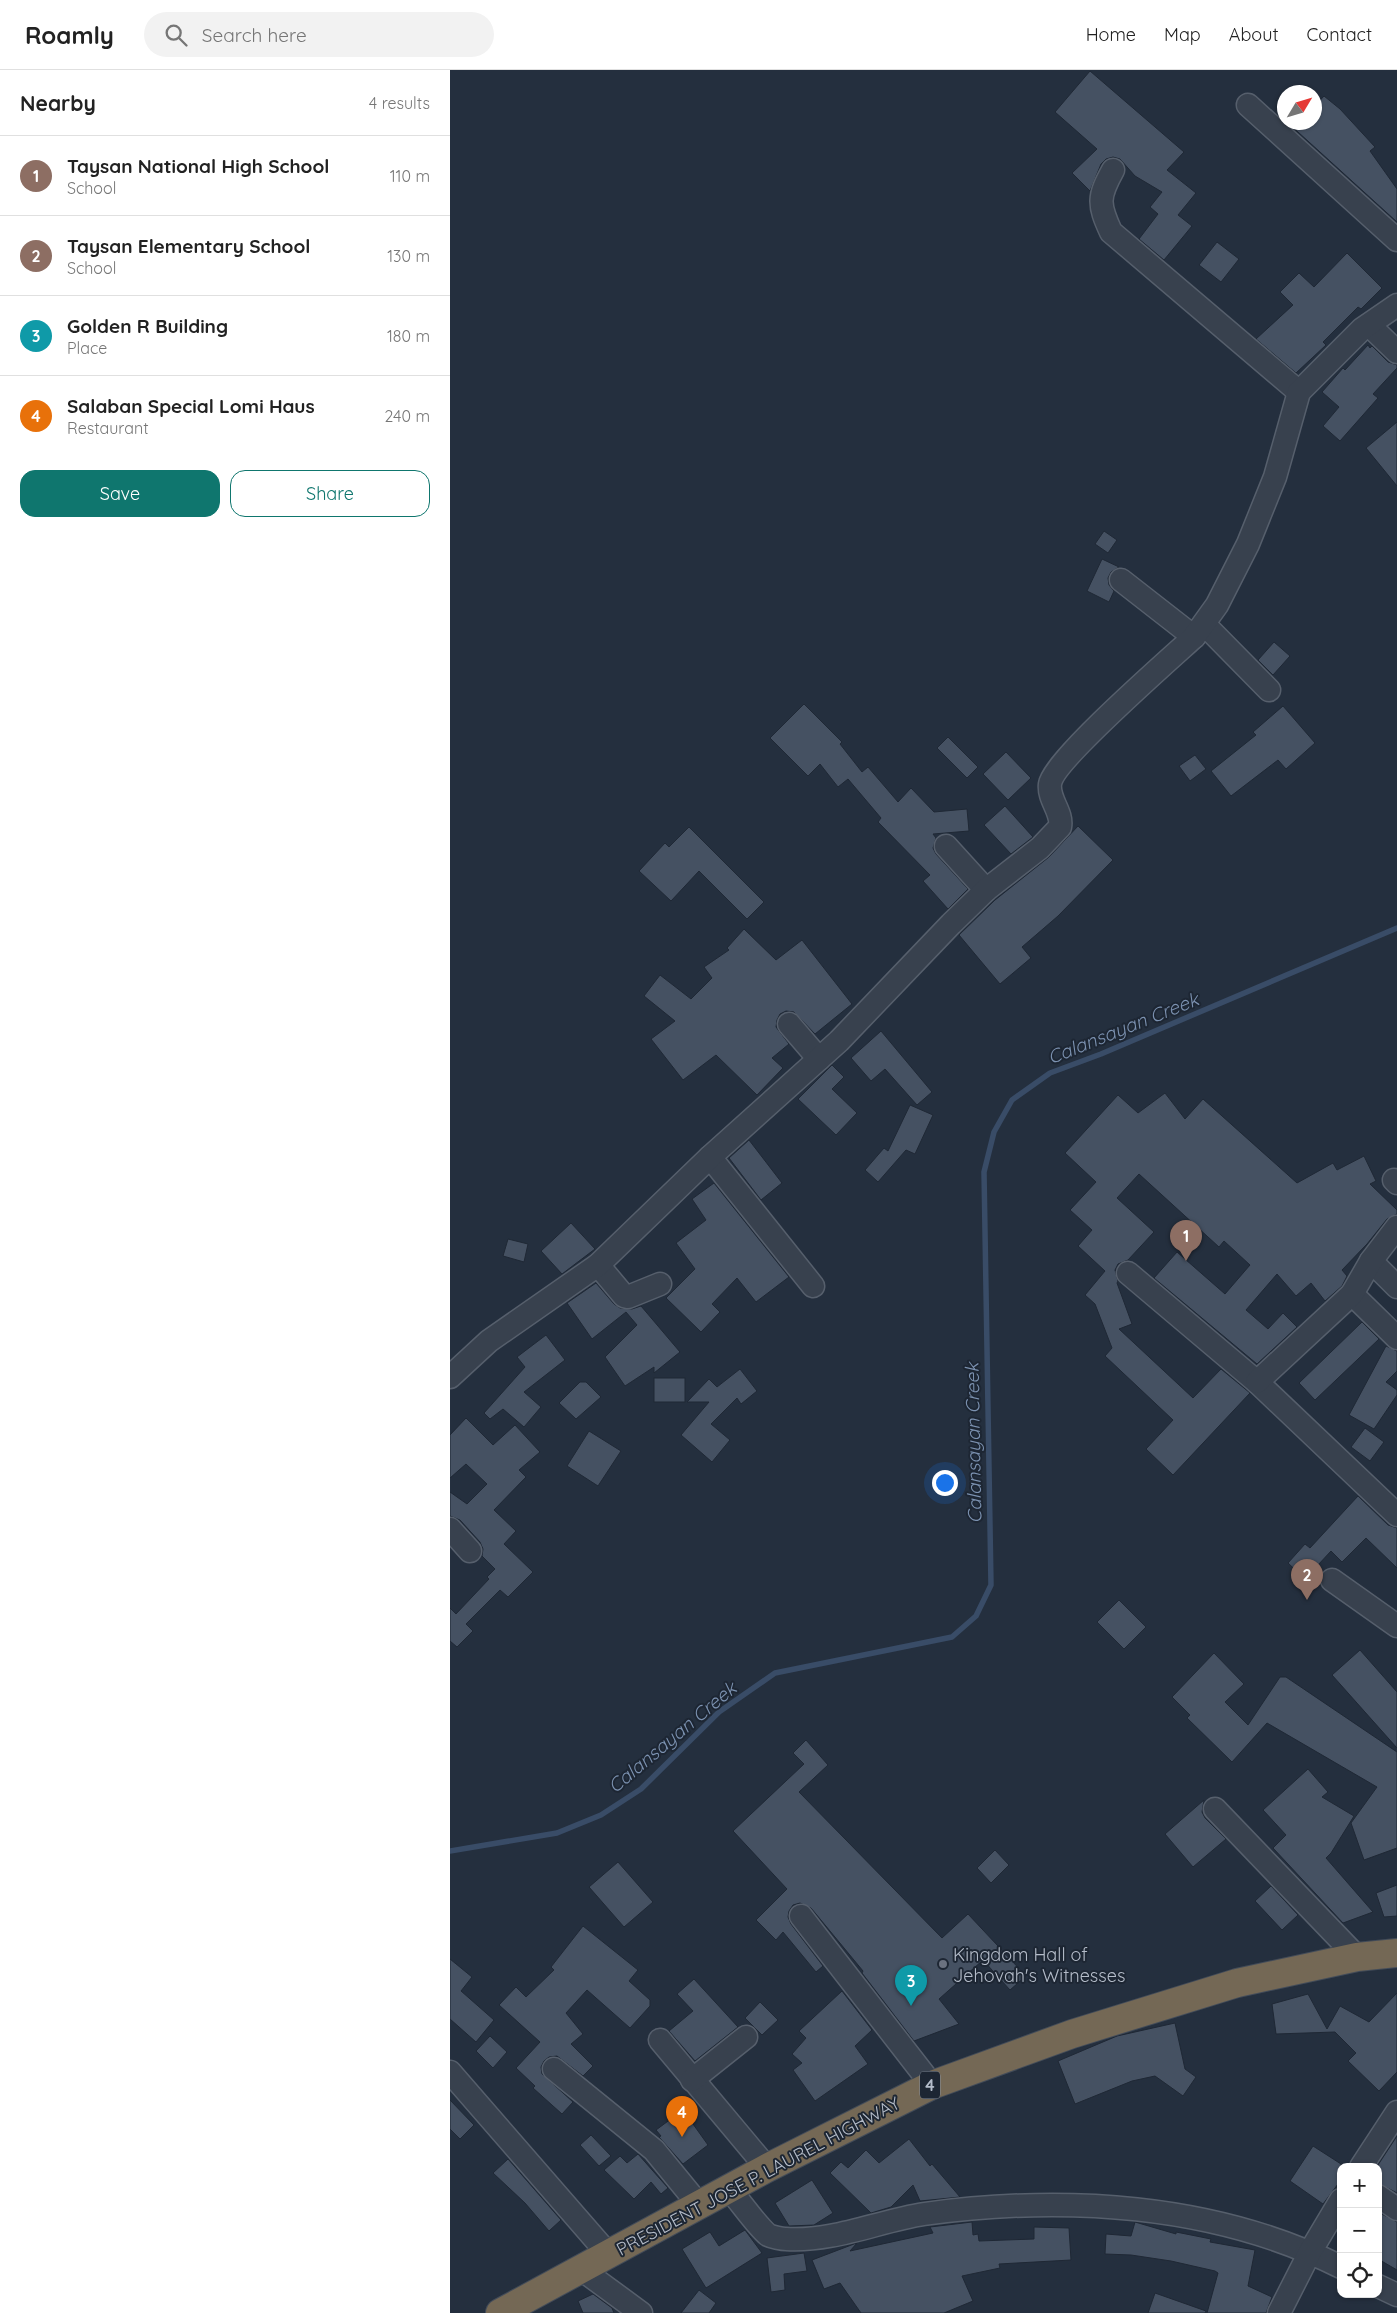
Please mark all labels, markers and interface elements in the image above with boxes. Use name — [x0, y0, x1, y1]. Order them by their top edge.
search box — [144, 12, 494, 57]
text: Roamly — [25, 20, 114, 50]
icon: search — [162, 21, 190, 49]
text: Search here — [202, 23, 307, 47]
text: Home — [1086, 23, 1136, 46]
text: Map — [1164, 23, 1201, 46]
text: About — [1229, 23, 1279, 46]
text: Contact — [1307, 23, 1372, 46]
north arrow — [1277, 85, 1322, 130]
text: Nearby — [20, 90, 96, 116]
text: 4 results — [369, 93, 430, 113]
text: Taysan National High School — [67, 154, 329, 178]
text: 1 — [33, 166, 39, 186]
text: 110 m — [390, 166, 430, 186]
text: School — [67, 178, 116, 198]
text: Taysan Elementary School — [67, 234, 310, 258]
text: 2 — [31, 246, 41, 266]
text: 130 m — [387, 246, 430, 266]
text: School — [67, 258, 116, 278]
text: Golden R Building — [67, 314, 228, 338]
text: 3 — [32, 326, 40, 346]
text: 180 m — [387, 326, 430, 346]
text: Place — [67, 338, 107, 358]
text: Salaban Special Lomi Haus — [67, 394, 315, 418]
text: 4 — [31, 406, 41, 426]
text: 240 m — [384, 406, 430, 426]
text: Restaurant — [67, 418, 149, 438]
button: Save — [20, 470, 220, 517]
button: Share — [230, 470, 430, 517]
water label: Calansayan Creek — [1044, 986, 1204, 1069]
pin: 1 — [1170, 1220, 1202, 1261]
water label: Calansayan Creek — [960, 1361, 986, 1524]
your location — [932, 1470, 958, 1496]
pin: 2 — [1291, 1559, 1323, 1600]
water label: Calansayan Creek — [603, 1675, 743, 1798]
place label: Kingdom Hall of Jehovah's Witnesses — [953, 1943, 1125, 1987]
marker: Kingdom Hall of Jehovah's Witnesses — [937, 1958, 949, 1970]
pin: 3 — [895, 1965, 927, 2006]
road number: 4 — [920, 2072, 940, 2098]
street label: PRESIDENT JOSE P. LAUREL HIGHWAY — [612, 2091, 904, 2261]
pin: 4 — [666, 2096, 698, 2137]
map controls — [1337, 2163, 1382, 2298]
button: + — [1337, 2163, 1382, 2208]
button: − — [1337, 2208, 1382, 2253]
button: locate — [1337, 2253, 1382, 2298]

